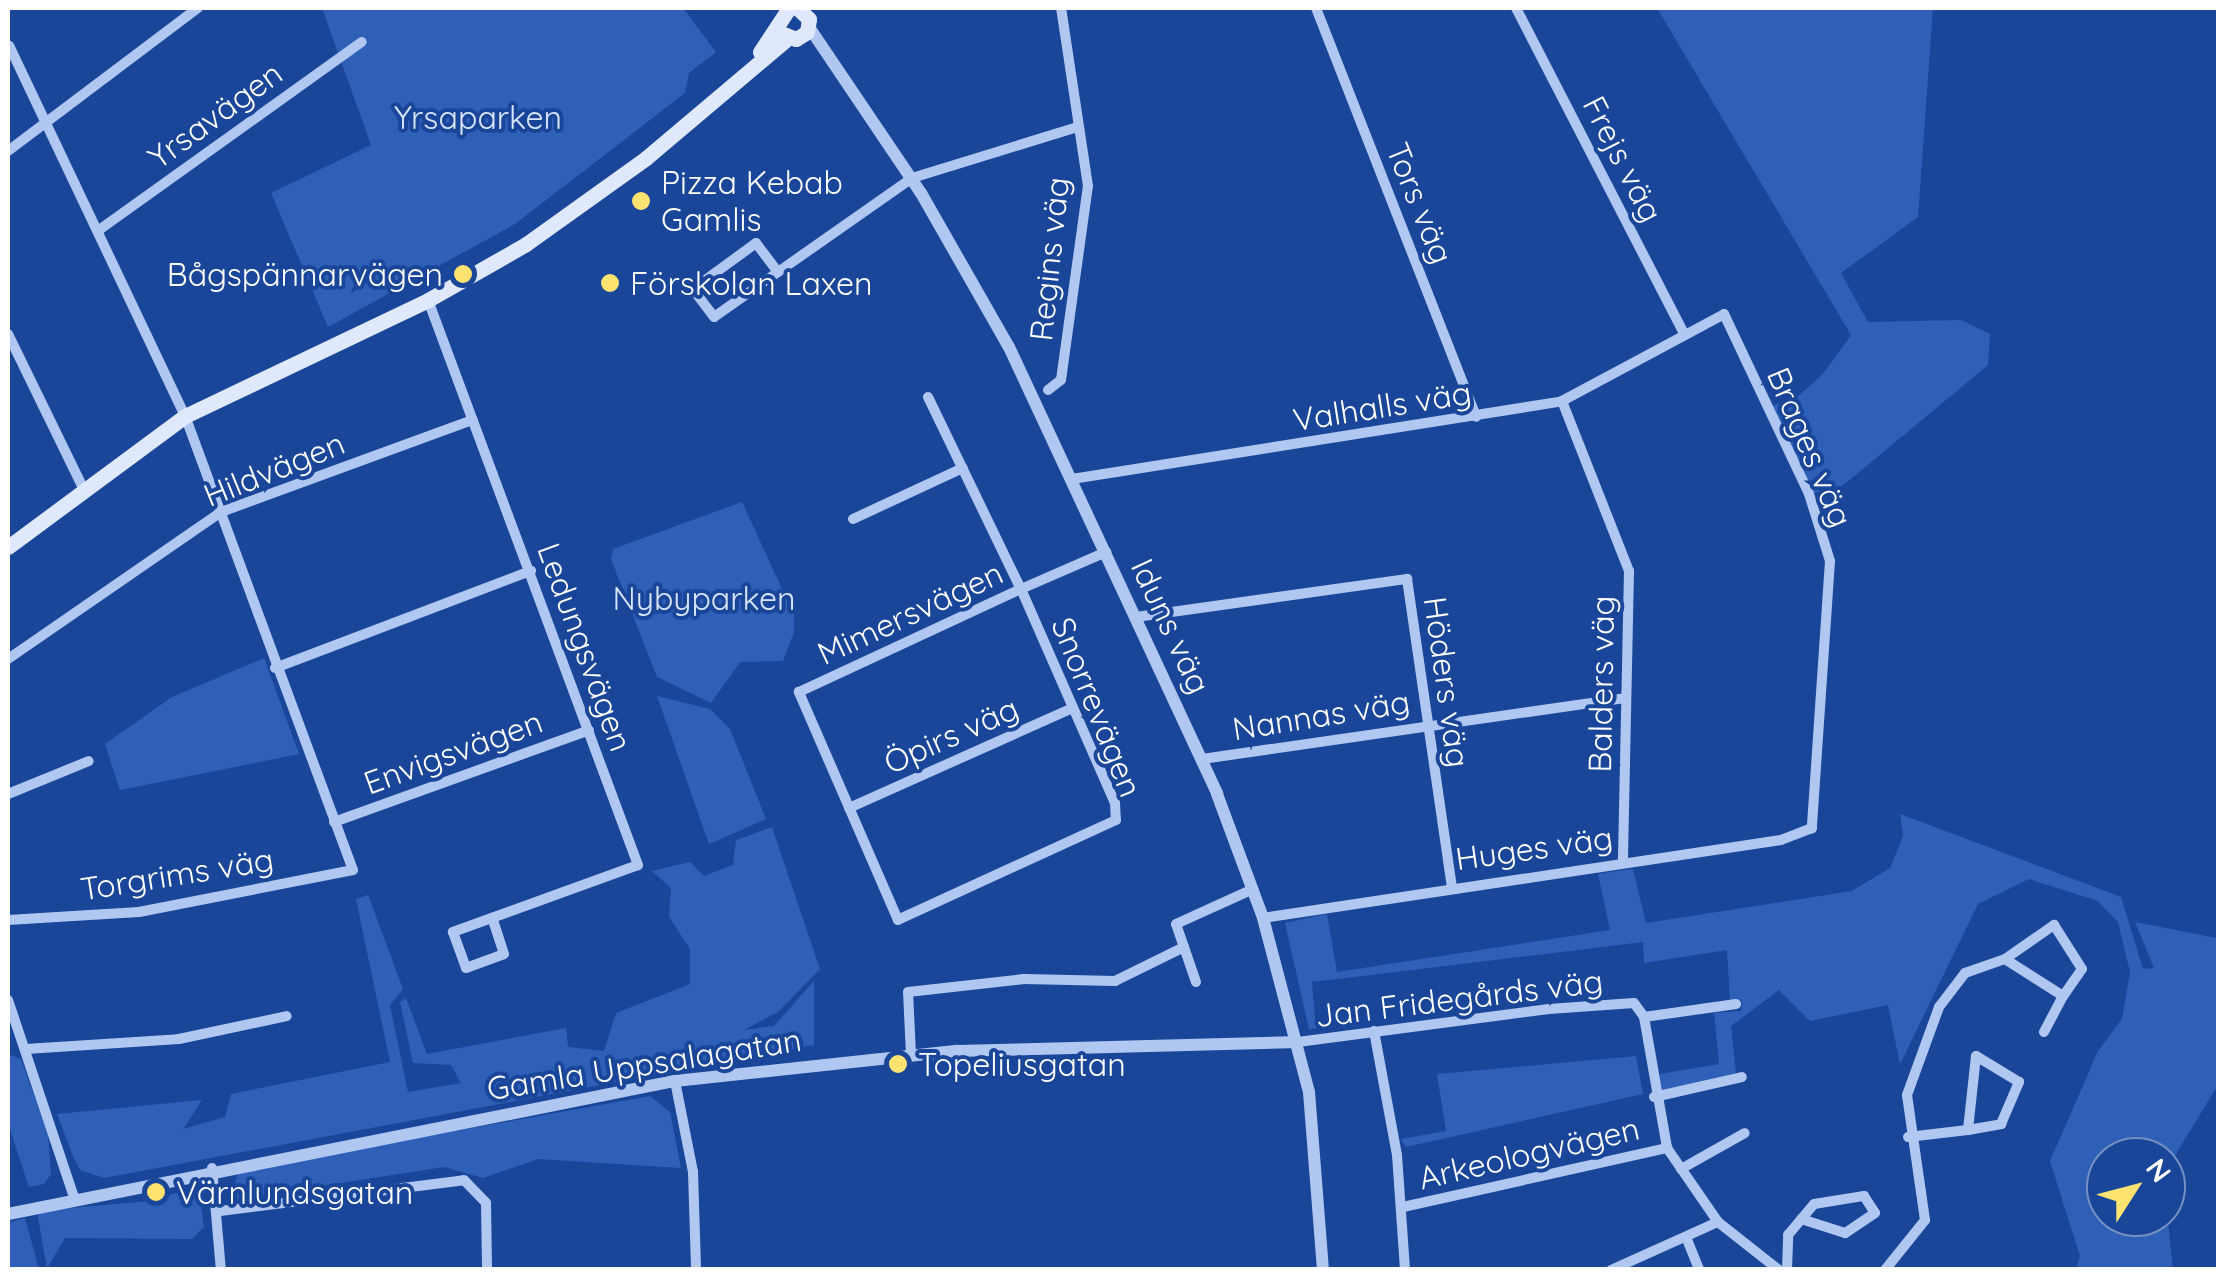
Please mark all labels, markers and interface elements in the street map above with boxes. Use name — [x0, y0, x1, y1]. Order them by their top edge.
street label: Yrsavägen — [141, 54, 289, 176]
street label: Frejs väg — [1575, 90, 1671, 228]
park label: Yrsaparken — [394, 98, 562, 136]
street label: Tors väg — [1378, 137, 1462, 269]
place label: Pizza Kebab Gamlis — [661, 164, 843, 239]
street label: Regins väg — [1021, 175, 1077, 343]
marker: Pizza Kebab Gamlis — [630, 190, 652, 212]
place label: Bågspännarvägen — [167, 255, 443, 293]
marker: Bågspännarvägen — [452, 263, 474, 285]
place label: Förskolan Laxen — [630, 264, 873, 302]
marker: Förskolan Laxen — [599, 272, 621, 294]
street label: Brages väg — [1759, 361, 1861, 533]
street label: Valhalls väg — [1290, 373, 1474, 439]
street label: Hildvägen — [198, 423, 350, 515]
street label: Ledungsvägen — [530, 538, 640, 756]
street label: Iduns väg — [1123, 552, 1219, 700]
street label: Mimersvägen — [811, 553, 1009, 673]
park label: Nybyparken — [612, 579, 796, 617]
street label: Höders väg — [1416, 594, 1478, 770]
street label: Balders väg — [1580, 595, 1622, 773]
street label: Snorrevägen — [1044, 612, 1150, 802]
street label: Nannas väg — [1230, 682, 1412, 748]
street label: Öpirs väg — [878, 688, 1024, 782]
street label: Envigsvägen — [359, 702, 547, 802]
street label: Huges väg — [1453, 818, 1615, 878]
street label: Torgrims väg — [78, 840, 276, 908]
street label: Jan Fridegårds väg — [1313, 961, 1605, 1035]
street label: Gamla Uppsalagatan — [484, 1020, 804, 1108]
place label: Topeliusgatan — [918, 1045, 1126, 1083]
marker: Topeliusgatan — [887, 1053, 909, 1075]
street label: Arkeologvägen — [1415, 1109, 1643, 1197]
north arrow — [2086, 1137, 2186, 1237]
text: N — [2139, 1152, 2179, 1189]
place label: Värnlundsgatan — [176, 1173, 413, 1211]
marker: Värnlundsgatan — [145, 1181, 167, 1203]

